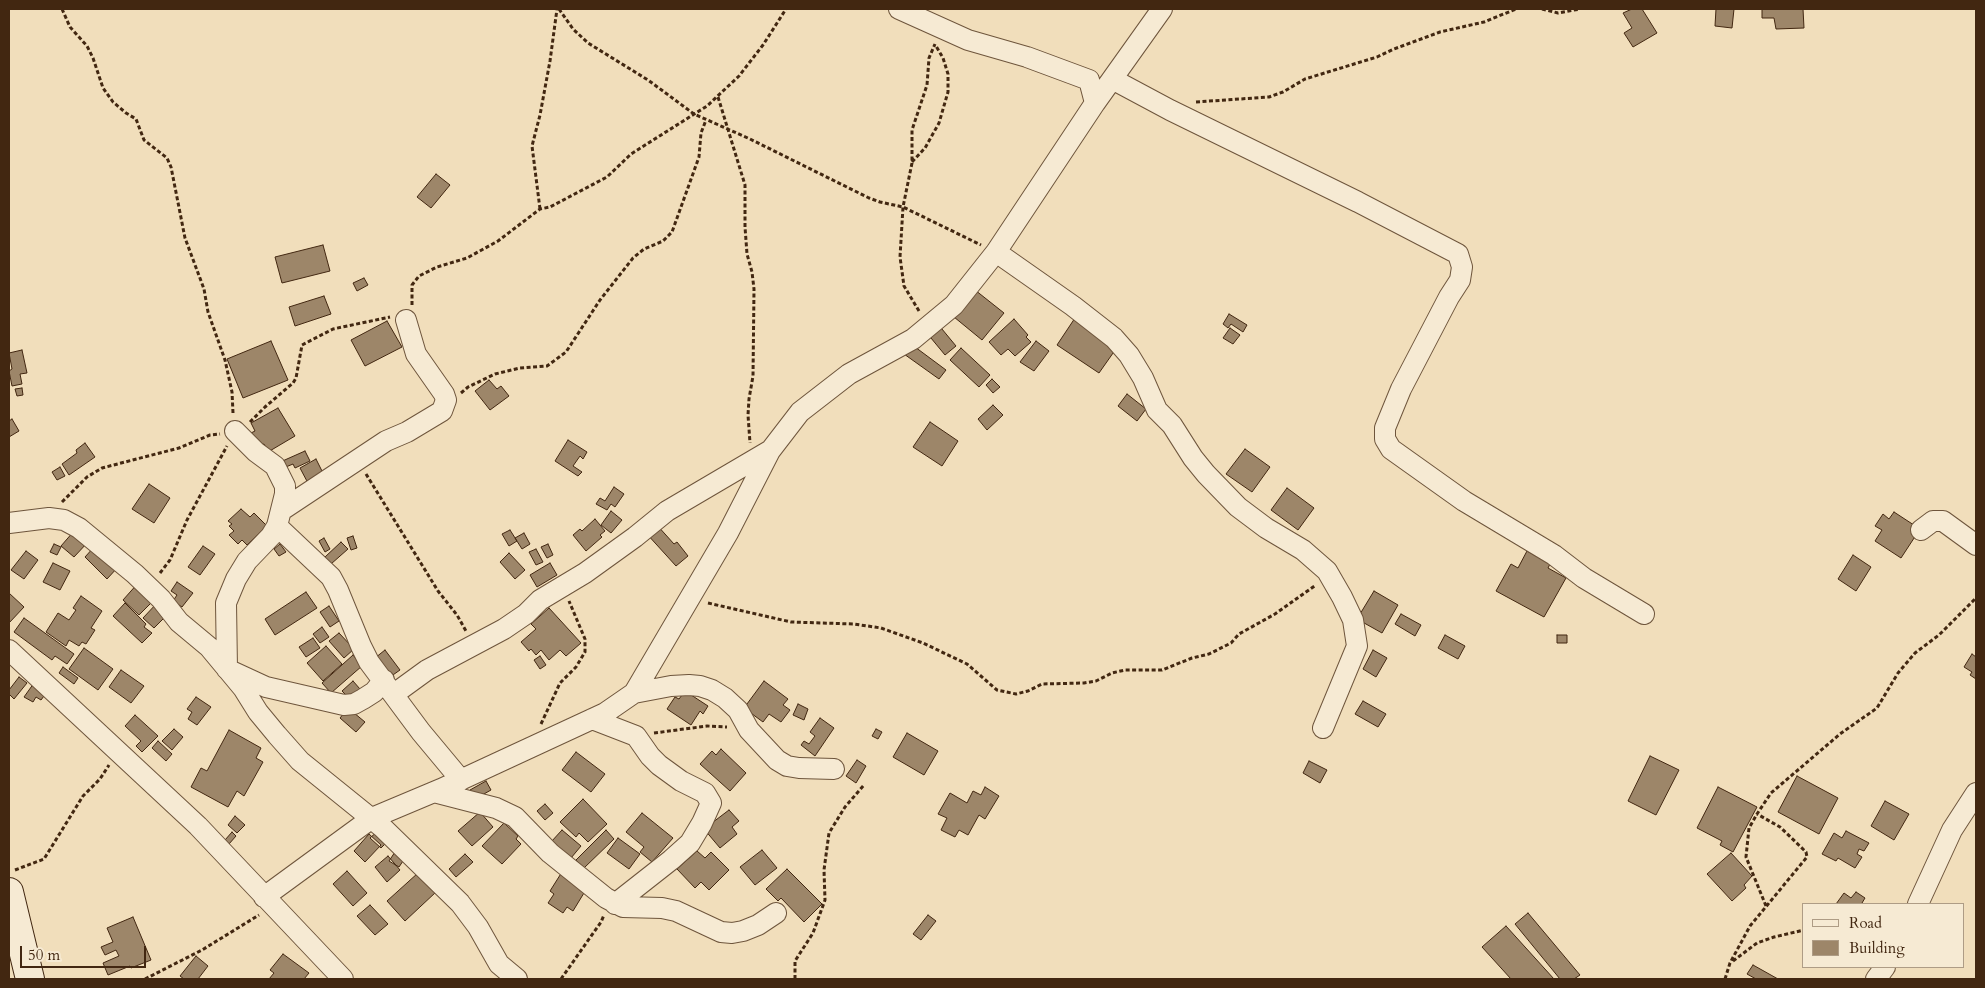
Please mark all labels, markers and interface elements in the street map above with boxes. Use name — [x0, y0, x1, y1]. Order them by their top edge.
legend — [1802, 903, 1965, 968]
text: Road — [1849, 913, 1882, 933]
scale bar — [22, 936, 149, 968]
text: Building — [1849, 938, 1905, 958]
text: 50 m — [28, 945, 60, 965]

